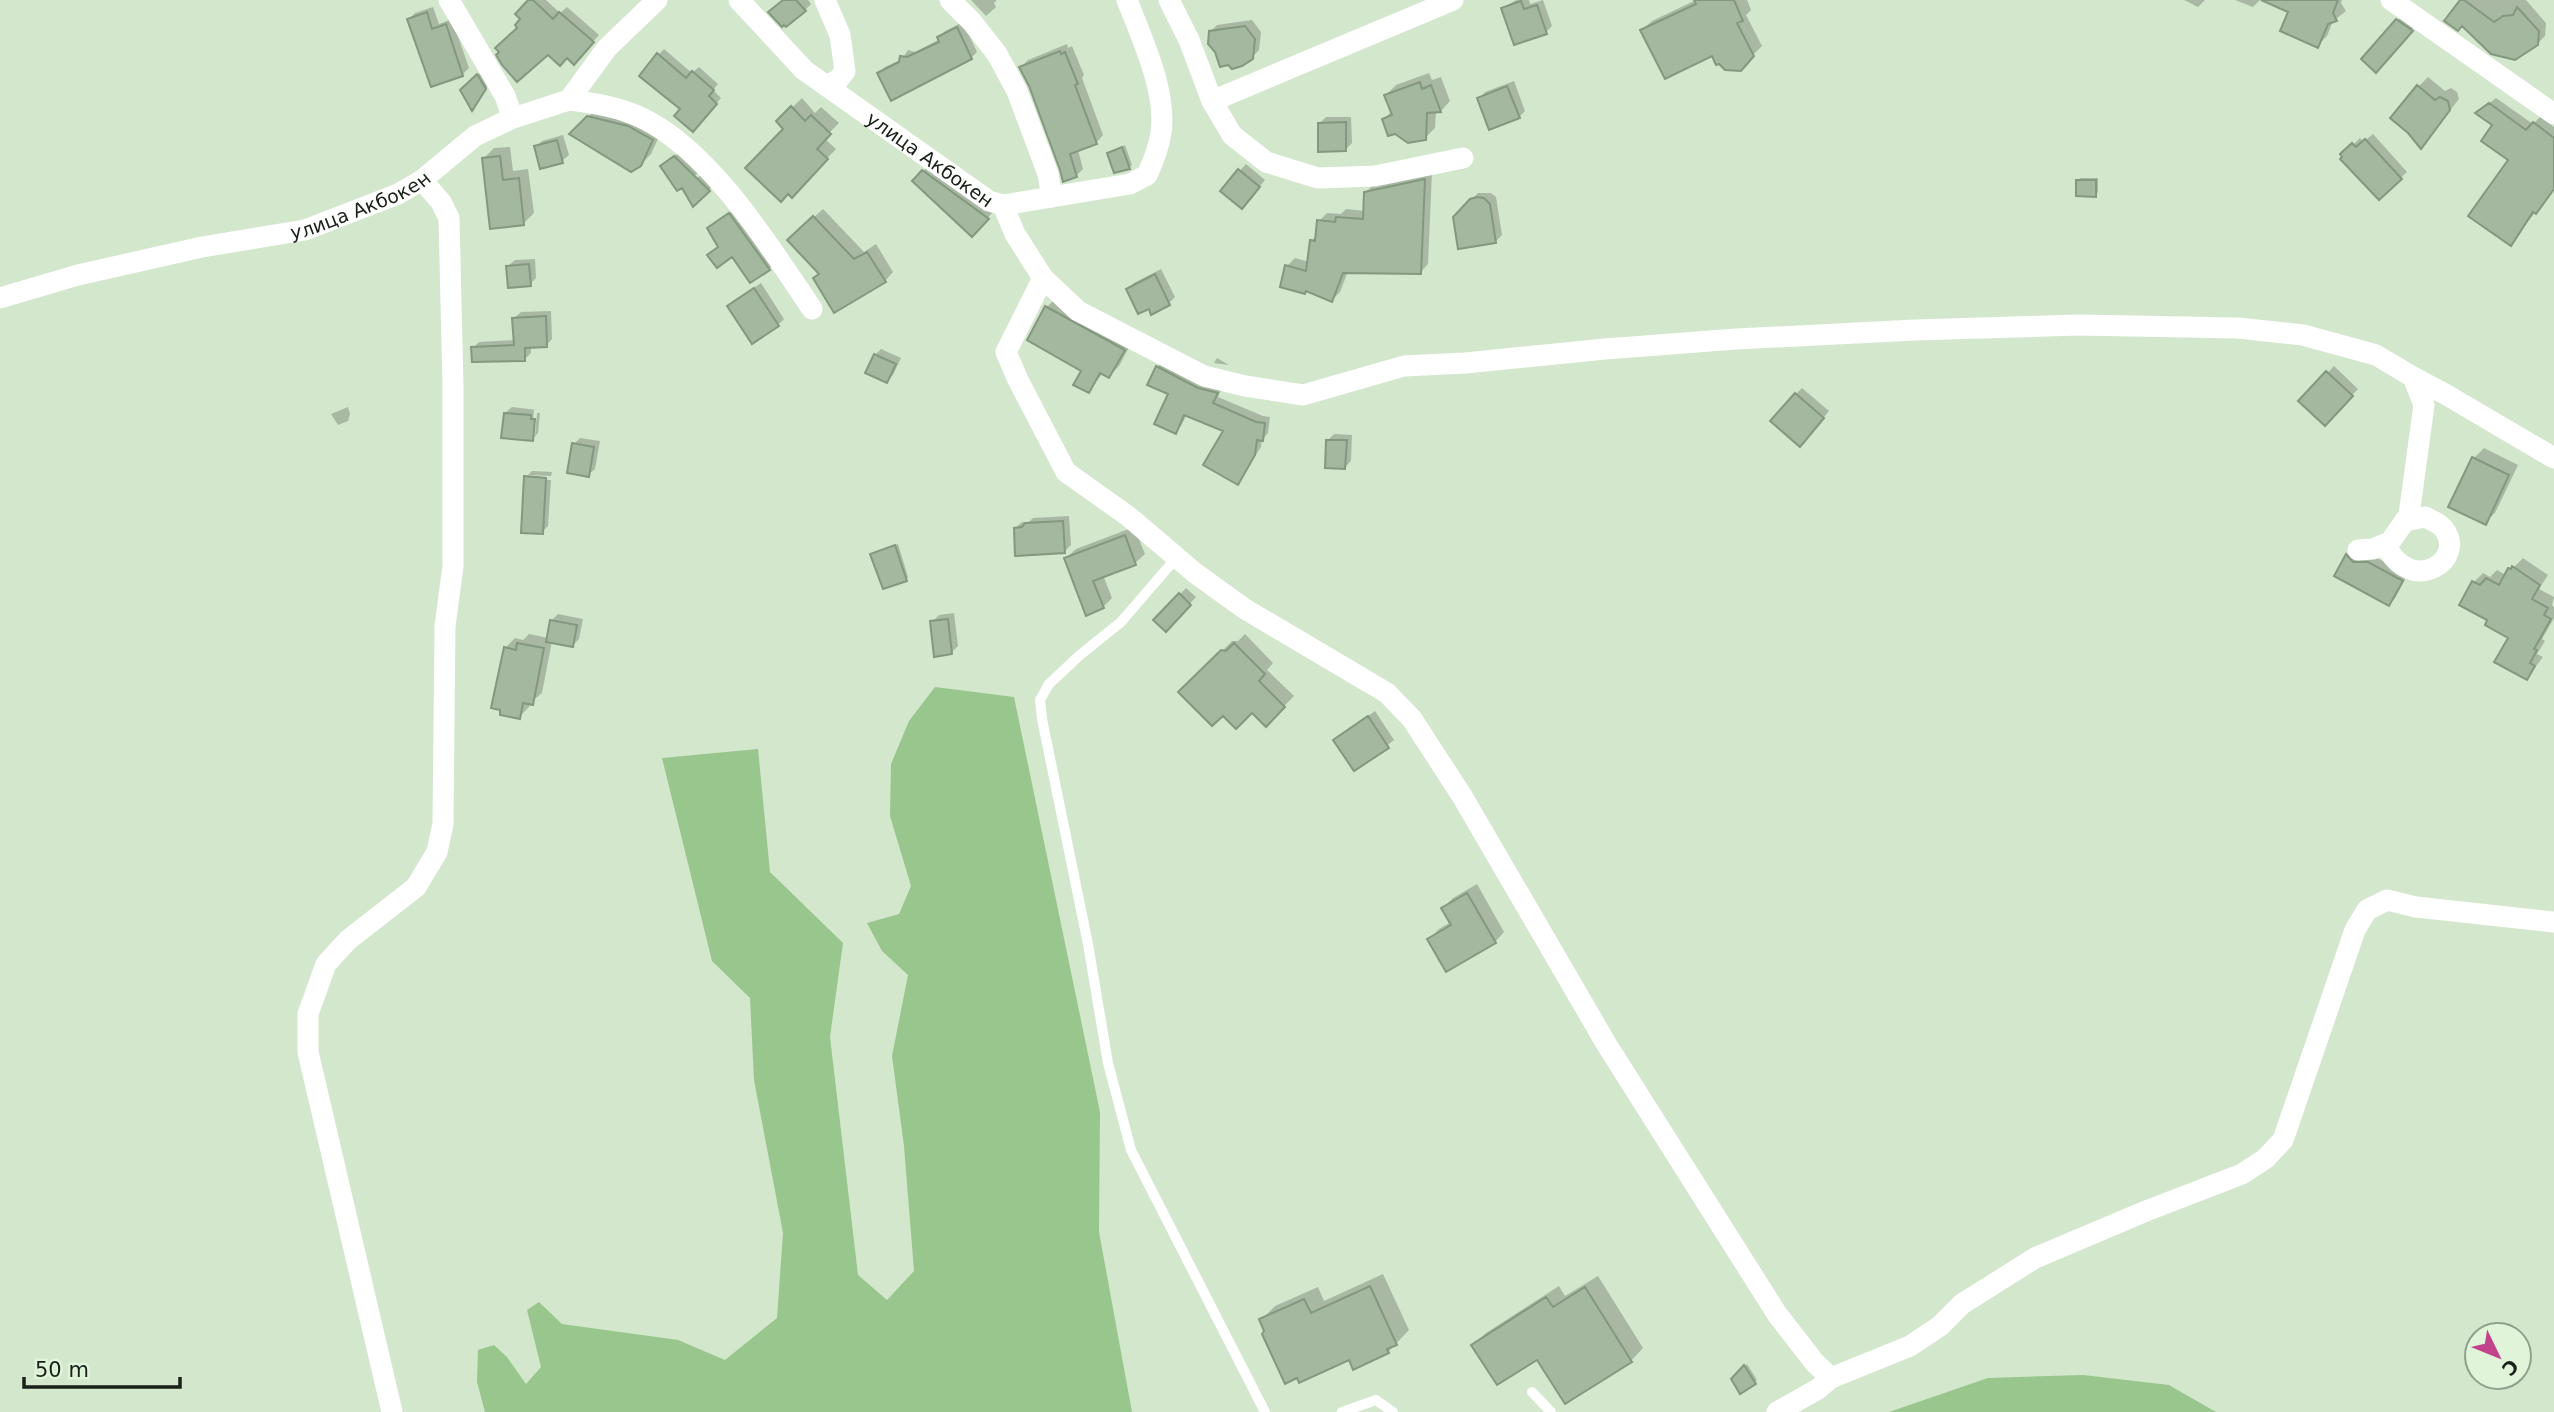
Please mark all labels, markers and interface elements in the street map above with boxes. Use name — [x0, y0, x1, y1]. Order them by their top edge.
street label: улица Акбокен — [863, 107, 998, 212]
street label: улица Акбокен — [289, 167, 435, 243]
north arrow — [2463, 1321, 2533, 1391]
scale bar — [24, 1346, 180, 1390]
text: С — [2498, 1355, 2523, 1380]
text: 50 m — [35, 1358, 89, 1382]

